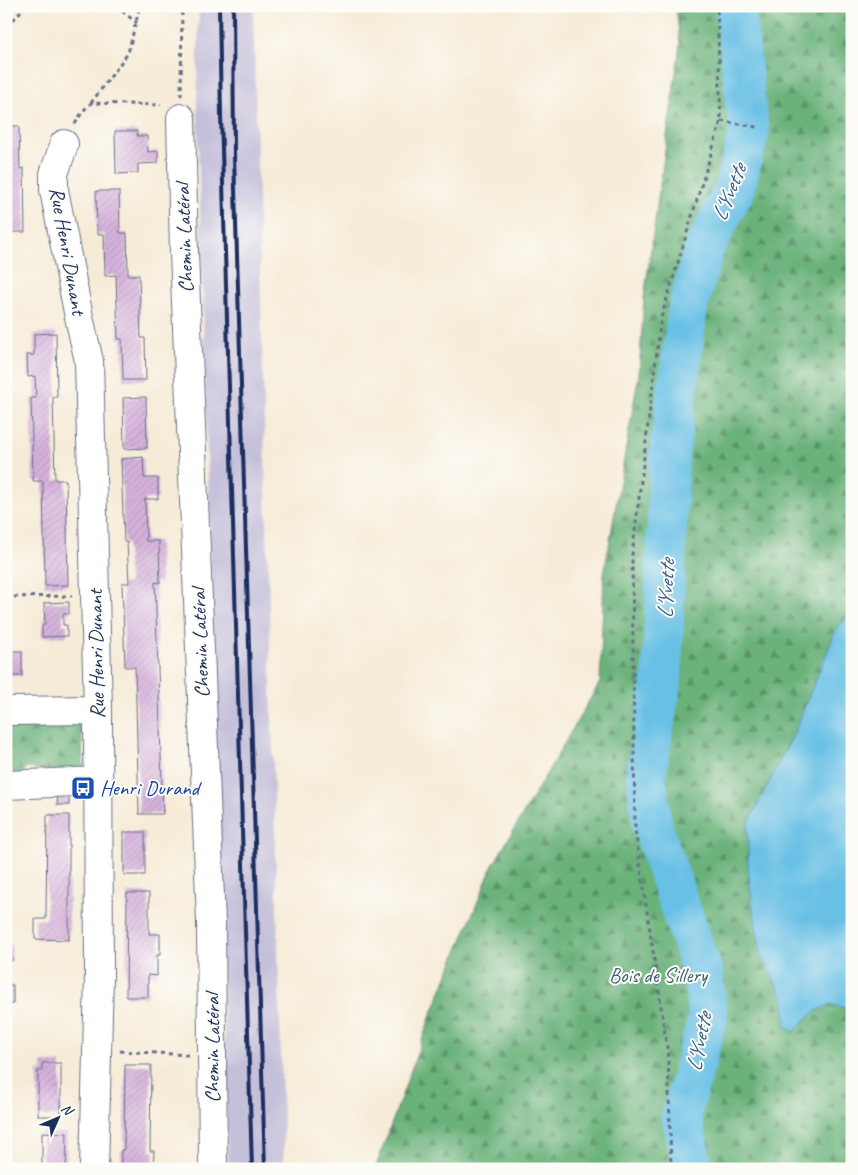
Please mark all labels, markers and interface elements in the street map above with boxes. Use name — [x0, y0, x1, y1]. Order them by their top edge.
water label: L'Yvette — [705, 156, 754, 225]
street label: Chemin Latéral — [169, 179, 199, 293]
street label: Rue Henri Dunant — [44, 185, 92, 319]
water label: L'Yvette — [651, 555, 681, 619]
street label: Chemin Latéral — [185, 584, 215, 698]
street label: Rue Henri Dunant — [82, 587, 110, 719]
bus stop icon: Henri Durand — [70, 775, 96, 801]
place label: Henri Durand — [100, 775, 203, 801]
park label: Bois de Sillery — [609, 962, 709, 988]
street label: Chemin Latéral — [199, 990, 225, 1103]
water label: L'Yvette — [680, 1007, 719, 1074]
north arrow — [32, 1092, 82, 1142]
text: N — [58, 1100, 78, 1120]

